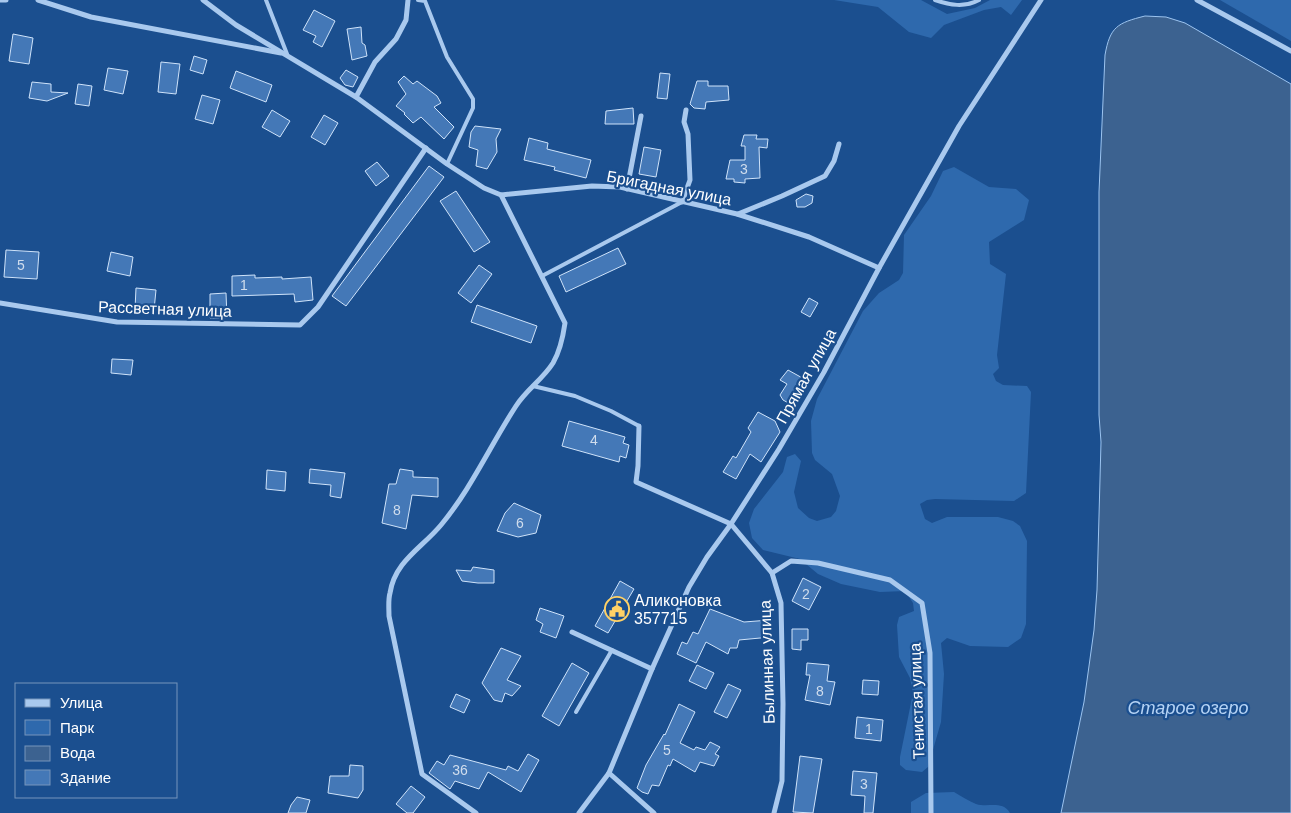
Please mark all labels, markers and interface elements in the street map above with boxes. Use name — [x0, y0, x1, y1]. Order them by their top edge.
house number: 3 — [740, 161, 748, 177]
street label: Бригадная улица — [605, 168, 733, 208]
house number: 5 — [17, 257, 25, 273]
house number: 1 — [240, 277, 248, 293]
street label: Рассветная улица — [98, 298, 232, 320]
street label: Прямая улица — [773, 325, 839, 426]
house number: 4 — [590, 432, 598, 448]
house number: 8 — [393, 502, 401, 518]
house number: 6 — [516, 515, 524, 531]
house number: 2 — [802, 586, 810, 602]
place label: Аликоновка 357715 — [634, 592, 722, 627]
public building icon: Аликоновка 357715 — [604, 596, 630, 622]
street label: Былинная улица — [756, 600, 778, 724]
street label: Тенистая улица — [906, 642, 928, 760]
legend — [15, 683, 178, 798]
house number: 8 — [816, 683, 824, 699]
text: Улица — [60, 694, 103, 711]
water label: Старое озеро — [1128, 698, 1248, 718]
text: Парк — [60, 719, 94, 736]
house number: 1 — [865, 721, 873, 737]
house number: 5 — [663, 742, 671, 758]
text: Вода — [60, 744, 96, 761]
house number: 36 — [452, 762, 468, 778]
text: Здание — [60, 769, 111, 786]
house number: 3 — [860, 776, 868, 792]

